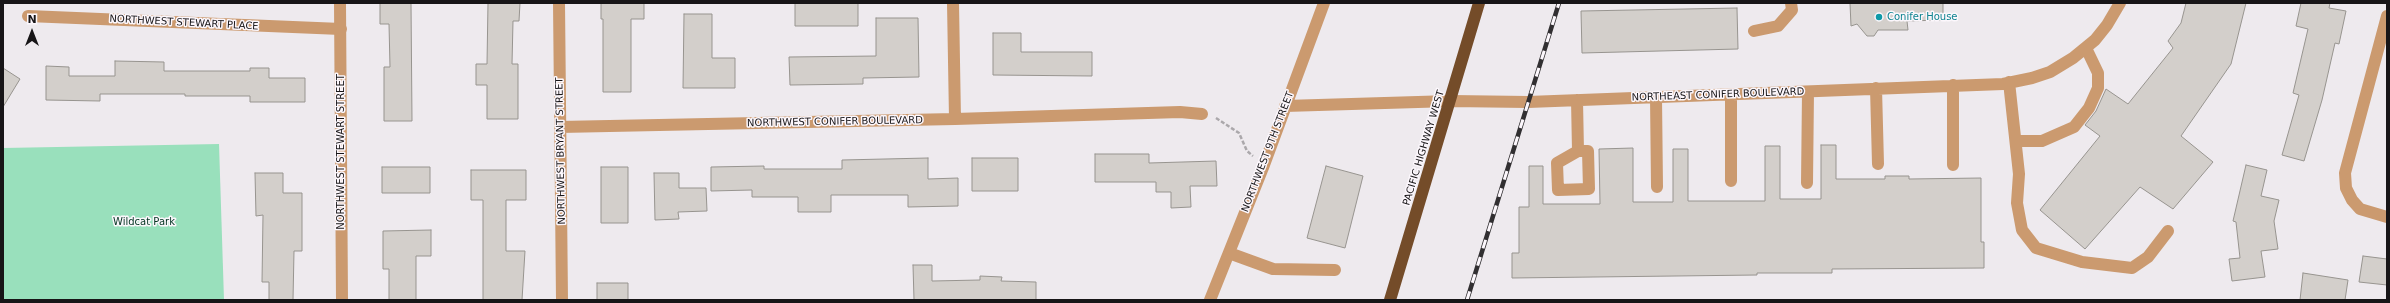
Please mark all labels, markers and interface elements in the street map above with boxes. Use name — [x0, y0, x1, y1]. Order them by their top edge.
place label: Conifer House — [1887, 11, 1958, 23]
north arrow — [12, 12, 52, 52]
marker: Conifer House — [1874, 12, 1884, 22]
text: N — [27, 13, 37, 26]
street label: NORTHWEST STEWART PLACE — [109, 13, 259, 33]
street label: NORTHWEST STEWART STREET — [335, 74, 347, 230]
street label: NORTHWEST BRYANT STREET — [554, 77, 568, 225]
street label: NORTHEAST CONIFER BOULEVARD — [1631, 86, 1805, 104]
street label: PACIFIC HIGHWAY WEST — [1401, 89, 1447, 207]
street label: NORTHWEST 9TH STREET — [1239, 90, 1297, 214]
street label: NORTHWEST CONIFER BOULEVARD — [747, 114, 923, 130]
park label: Wildcat Park — [113, 216, 175, 228]

